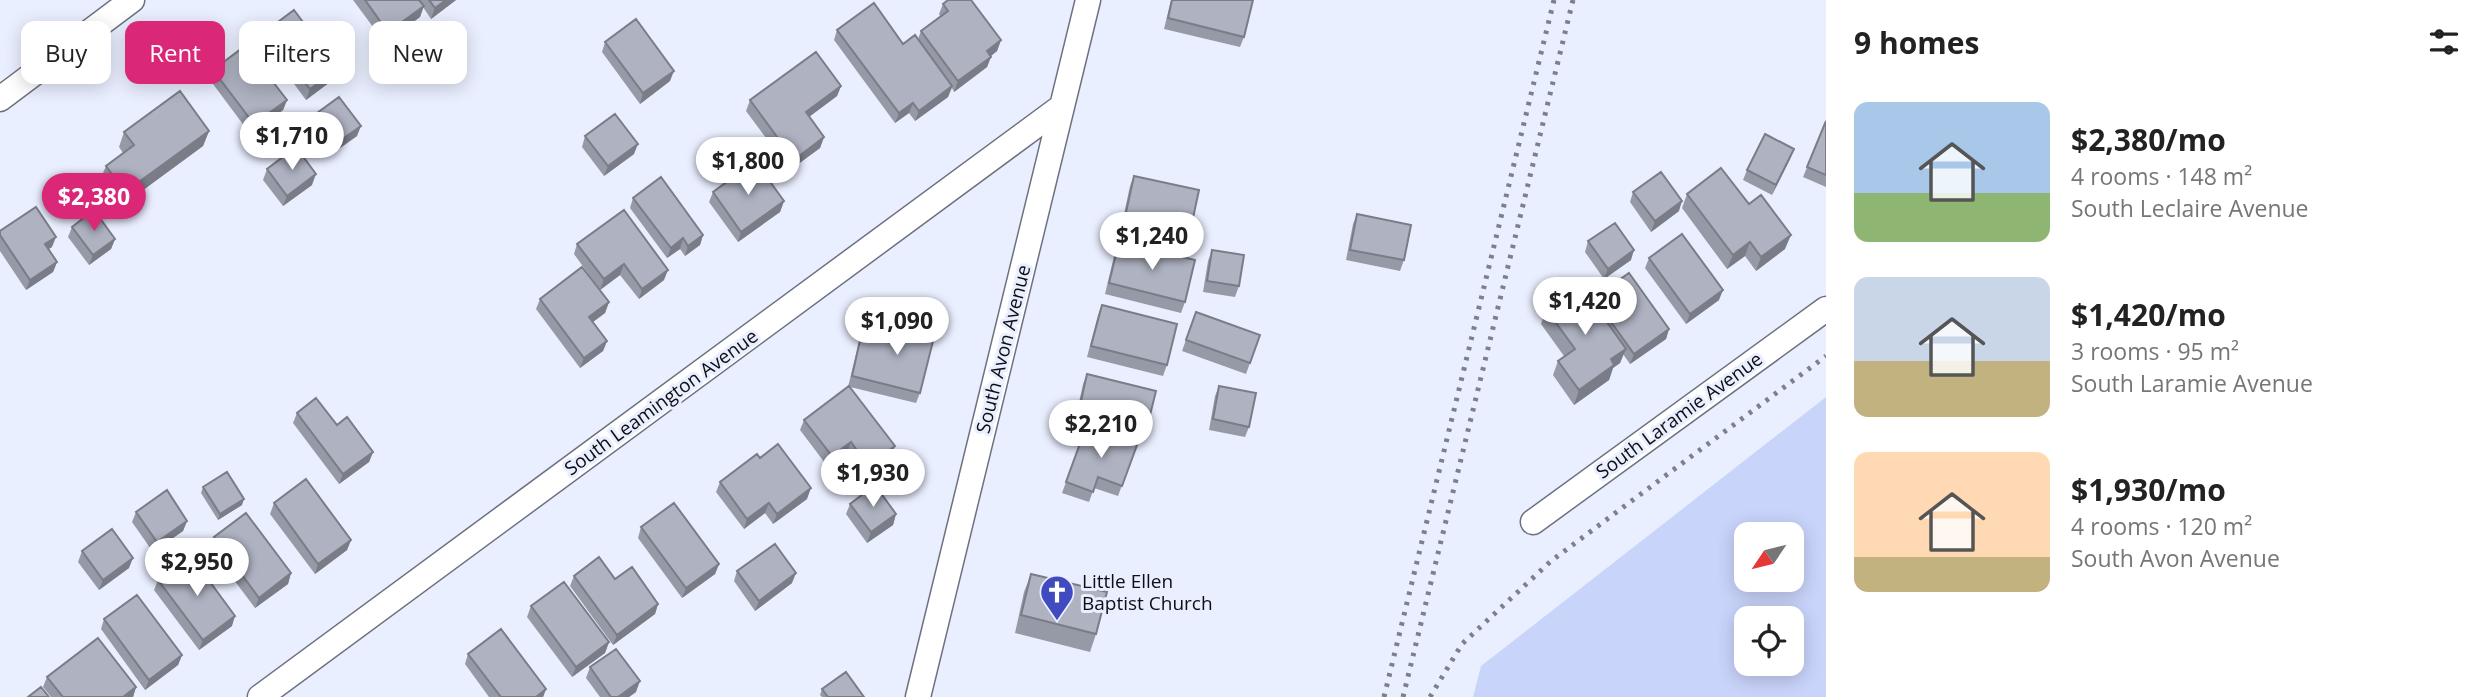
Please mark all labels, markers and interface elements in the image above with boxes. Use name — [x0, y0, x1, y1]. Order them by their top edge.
chip: Buy — [21, 21, 111, 84]
chip: Rent — [125, 21, 225, 84]
chip: Filters — [239, 21, 355, 84]
chip: New — [369, 21, 467, 84]
text: 9 homes — [1854, 22, 1979, 63]
icon: filters — [2425, 23, 2463, 61]
pin: $1,710 — [235, 113, 349, 172]
text: $1,710 — [256, 119, 328, 151]
text: $2,380/mo — [2071, 119, 2226, 160]
icon: home — [1910, 130, 1994, 214]
pin: $1,800 — [691, 138, 805, 197]
text: $1,800 — [712, 144, 784, 176]
text: 4 rooms · 148 m² — [2071, 160, 2252, 192]
pin: $2,380 — [37, 174, 151, 233]
text: $2,380 — [58, 180, 130, 212]
text: South Leclaire Avenue — [2071, 192, 2309, 224]
pin: $1,240 — [1095, 212, 1209, 272]
text: $1,240 — [1116, 219, 1188, 251]
street label: South Avon Avenue — [970, 262, 1036, 436]
pin: $1,420 — [1528, 278, 1642, 337]
text: $1,420 — [1549, 284, 1621, 316]
text: $1,420/mo — [2071, 294, 2226, 335]
pin: $1,090 — [840, 298, 954, 357]
text: $1,090 — [861, 304, 933, 336]
icon: home — [1910, 305, 1994, 389]
street label: South Leamington Avenue — [559, 323, 763, 481]
text: 3 rooms · 95 m² — [2071, 335, 2239, 367]
street label: South Laramie Avenue — [1591, 346, 1767, 484]
text: South Laramie Avenue — [2071, 367, 2313, 399]
pin: $2,210 — [1044, 400, 1158, 460]
text: $2,210 — [1065, 407, 1137, 439]
pin: $1,930 — [816, 449, 930, 509]
text: $1,930 — [837, 456, 909, 488]
text: $1,930/mo — [2071, 469, 2226, 510]
icon: home — [1910, 480, 1994, 564]
text: 4 rooms · 120 m² — [2071, 510, 2252, 542]
north arrow — [1734, 522, 1804, 592]
map controls — [1734, 522, 1804, 676]
pin: $2,950 — [140, 538, 254, 598]
text: South Avon Avenue — [2071, 542, 2280, 574]
text: $2,950 — [161, 545, 233, 577]
place label: Little Ellen Baptist Church — [1082, 568, 1213, 616]
church icon: Little Ellen Baptist Church — [1038, 573, 1076, 622]
button: locate — [1734, 606, 1804, 676]

